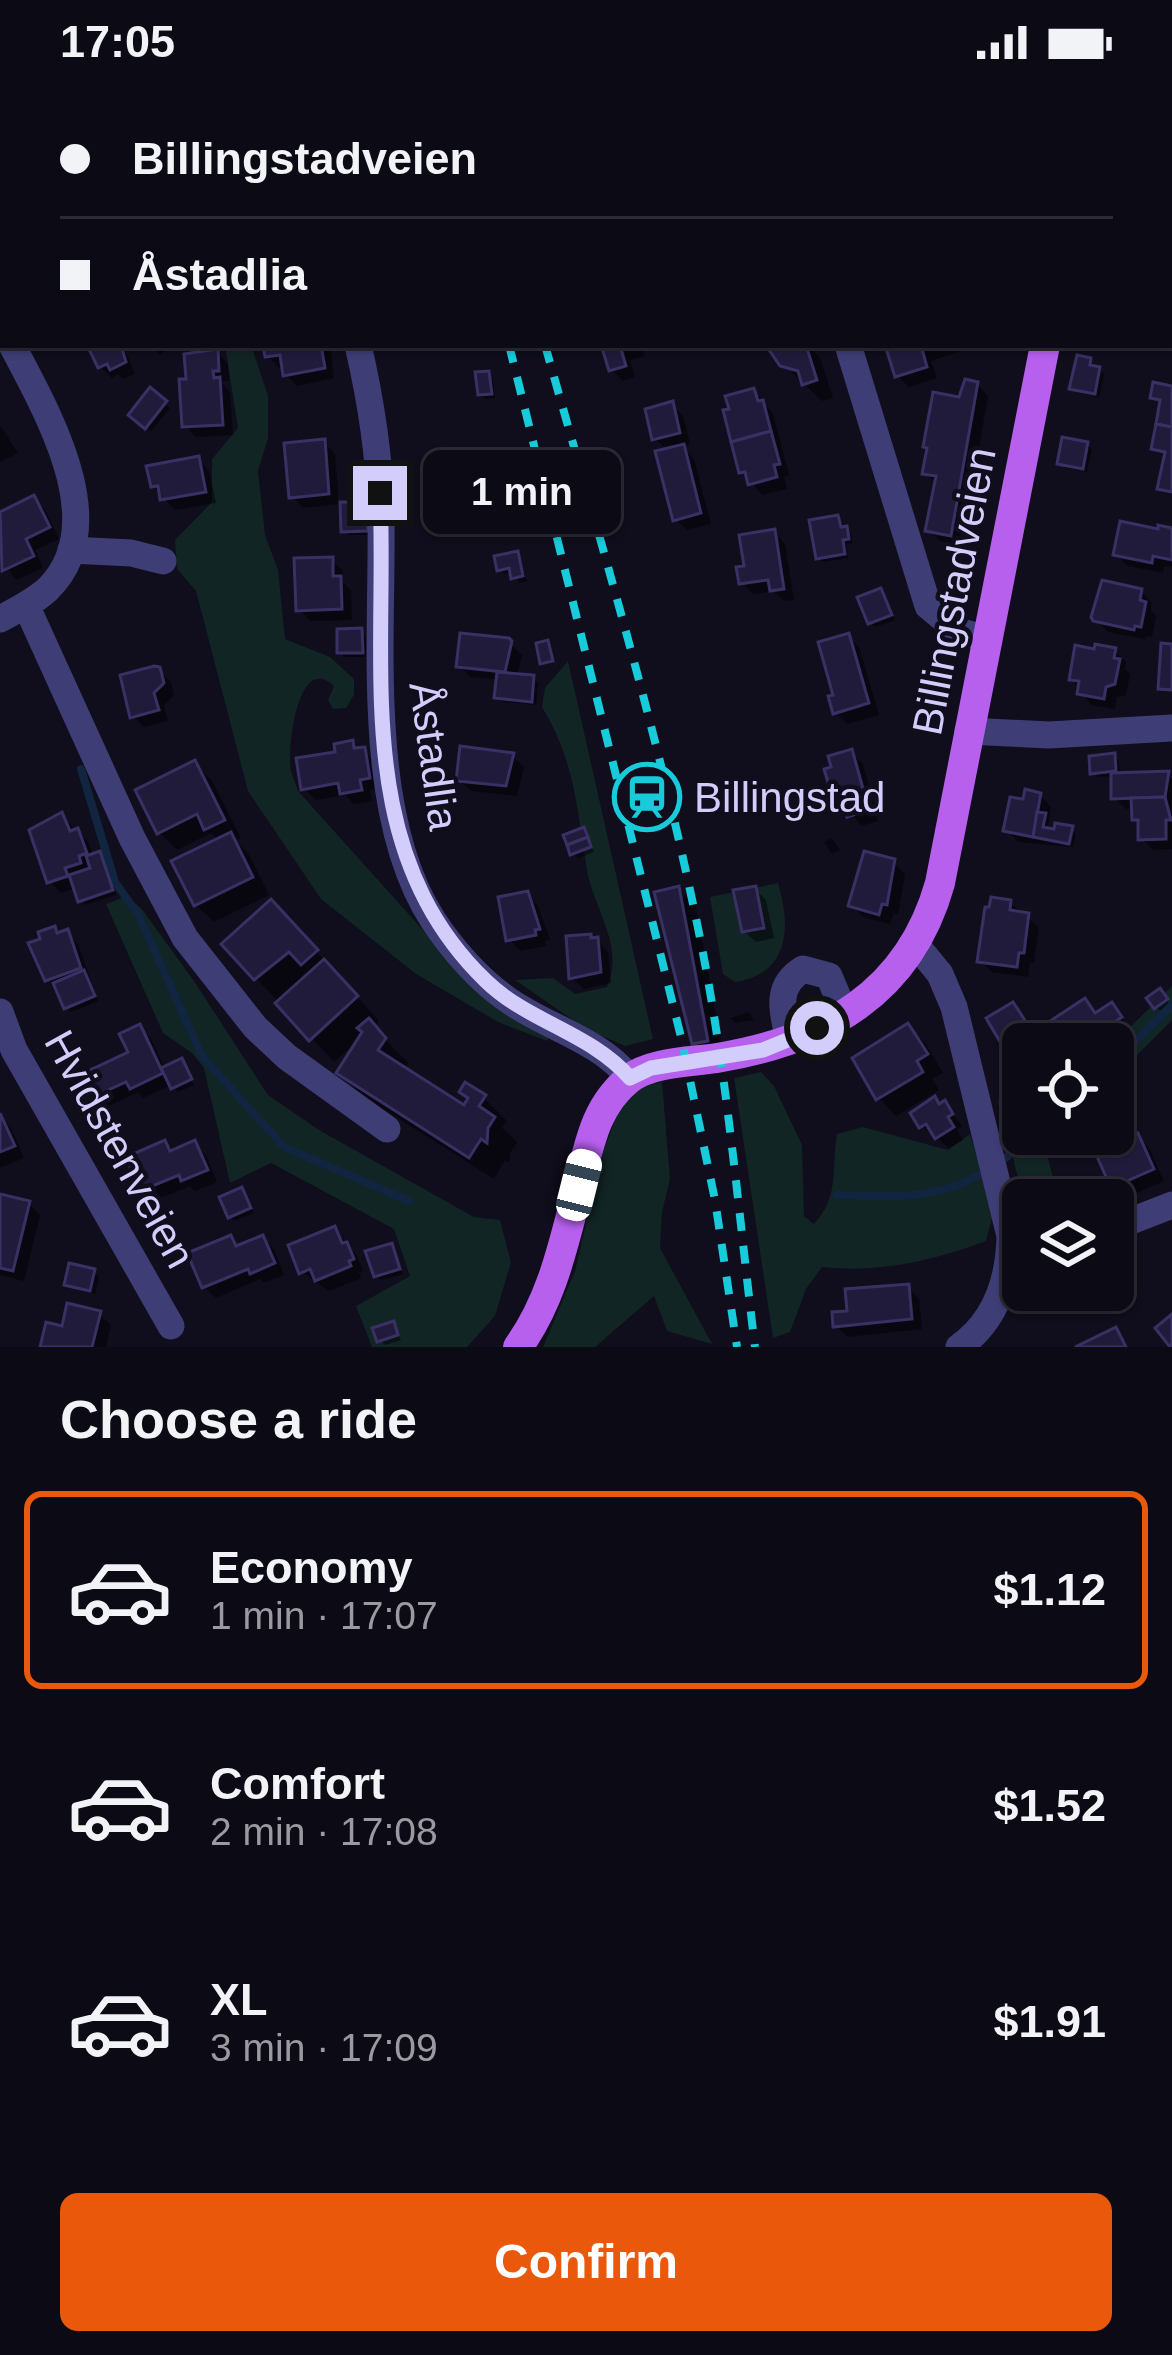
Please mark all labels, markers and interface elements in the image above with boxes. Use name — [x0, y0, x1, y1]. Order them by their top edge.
text: 17:05 — [60, 16, 175, 67]
text: Billingstadveien — [132, 133, 477, 184]
text: Åstadlia — [132, 249, 307, 300]
street label: Billingstadveien — [903, 443, 1005, 739]
callout: 1 min — [422, 451, 620, 535]
route end — [353, 466, 407, 520]
text: 1 min — [471, 470, 573, 513]
street label: Åstadlia — [400, 679, 468, 834]
station icon: Billingstad — [612, 762, 682, 832]
place label: Billingstad — [694, 774, 885, 821]
route start — [790, 1001, 844, 1055]
street label: Hvidstenveien — [35, 1022, 205, 1276]
map controls — [1002, 1023, 1134, 1311]
button: locate — [1002, 1023, 1134, 1155]
car — [553, 1146, 605, 1224]
button: layers — [1002, 1179, 1134, 1311]
text: Choose a ride — [60, 1389, 417, 1449]
icon: car — [66, 1536, 174, 1644]
text: Economy — [210, 1542, 413, 1593]
text: $1.12 — [993, 1564, 1106, 1615]
text: 1 min · 17:07 — [210, 1594, 438, 1637]
icon: car — [66, 1752, 174, 1860]
text: Comfort — [210, 1758, 385, 1809]
text: $1.52 — [993, 1780, 1106, 1831]
text: 2 min · 17:08 — [210, 1810, 438, 1853]
icon: car — [66, 1968, 174, 2076]
text: XL — [210, 1974, 268, 2025]
text: $1.91 — [993, 1996, 1106, 2047]
text: 3 min · 17:09 — [210, 2026, 438, 2069]
button: Confirm — [60, 2193, 1112, 2331]

